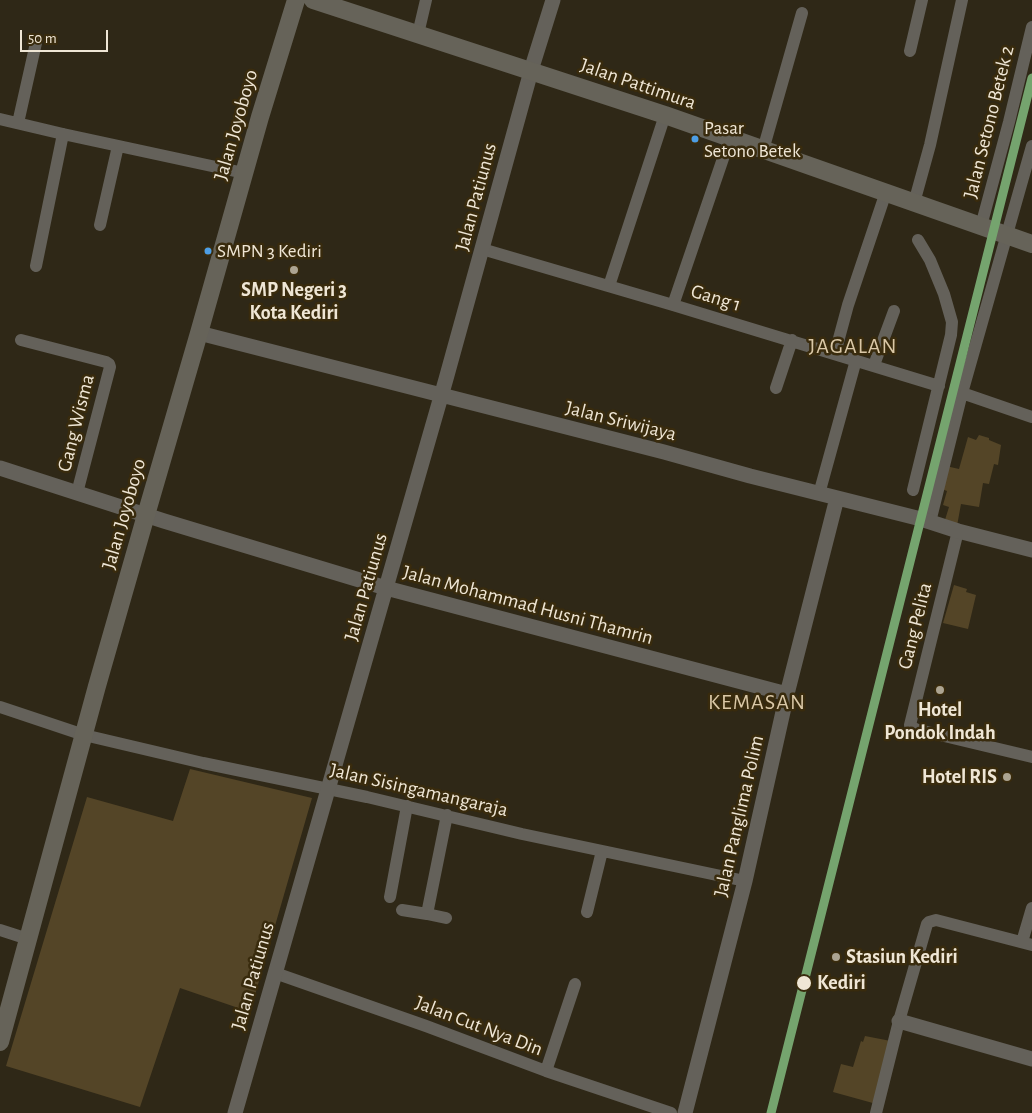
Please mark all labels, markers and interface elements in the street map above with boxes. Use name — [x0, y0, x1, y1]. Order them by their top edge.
scale bar — [22, 20, 110, 52]
text: 50 m — [28, 31, 57, 46]
street label: Jalan Setono Betek 2 — [958, 43, 1020, 201]
street label: Jalan Pattimura — [577, 53, 699, 115]
street label: Jalan Joyoboyo — [209, 67, 263, 183]
place label: Pasar Setono Betek — [704, 117, 801, 161]
marker: Pasar Setono Betek — [690, 134, 700, 144]
street label: Jalan Patiunus — [450, 140, 502, 254]
place label: SMPN 3 Kediri — [217, 240, 322, 262]
marker: SMPN 3 Kediri — [203, 246, 213, 256]
marker: SMP Negeri 3 Kota Kediri — [288, 264, 300, 276]
place label: SMP Negeri 3 Kota Kediri — [241, 278, 347, 325]
street label: Gang 1 — [688, 279, 744, 317]
district label: JAGALAN — [808, 333, 898, 359]
street label: Gang Wisma — [52, 372, 100, 474]
street label: Jalan Sriwijaya — [563, 396, 679, 446]
street label: Jalan Joyoboyo — [97, 456, 151, 572]
street label: Jalan Patiunus — [339, 530, 393, 644]
street label: Jalan Mohammad Husni Thamrin — [400, 560, 656, 650]
street label: Gang Pelita — [893, 580, 937, 672]
marker: Hotel Pondok Indah — [934, 684, 946, 696]
district label: KEMASAN — [707, 689, 807, 715]
place label: Hotel Pondok Indah — [884, 698, 996, 745]
street label: Jalan Panglima Polim — [709, 733, 769, 899]
street label: Jalan Sisingamangaraja — [328, 758, 510, 822]
place label: Hotel RIS — [922, 765, 997, 789]
marker: Hotel RIS — [1001, 771, 1013, 783]
street label: Jalan Patiunus — [226, 919, 280, 1033]
place label: Stasiun Kediri — [846, 945, 958, 969]
marker: Stasiun Kediri — [830, 951, 842, 963]
place label: Kediri — [817, 971, 866, 995]
marker: Kediri — [795, 974, 813, 992]
street label: Jalan Cut Nya Din — [412, 991, 546, 1061]

